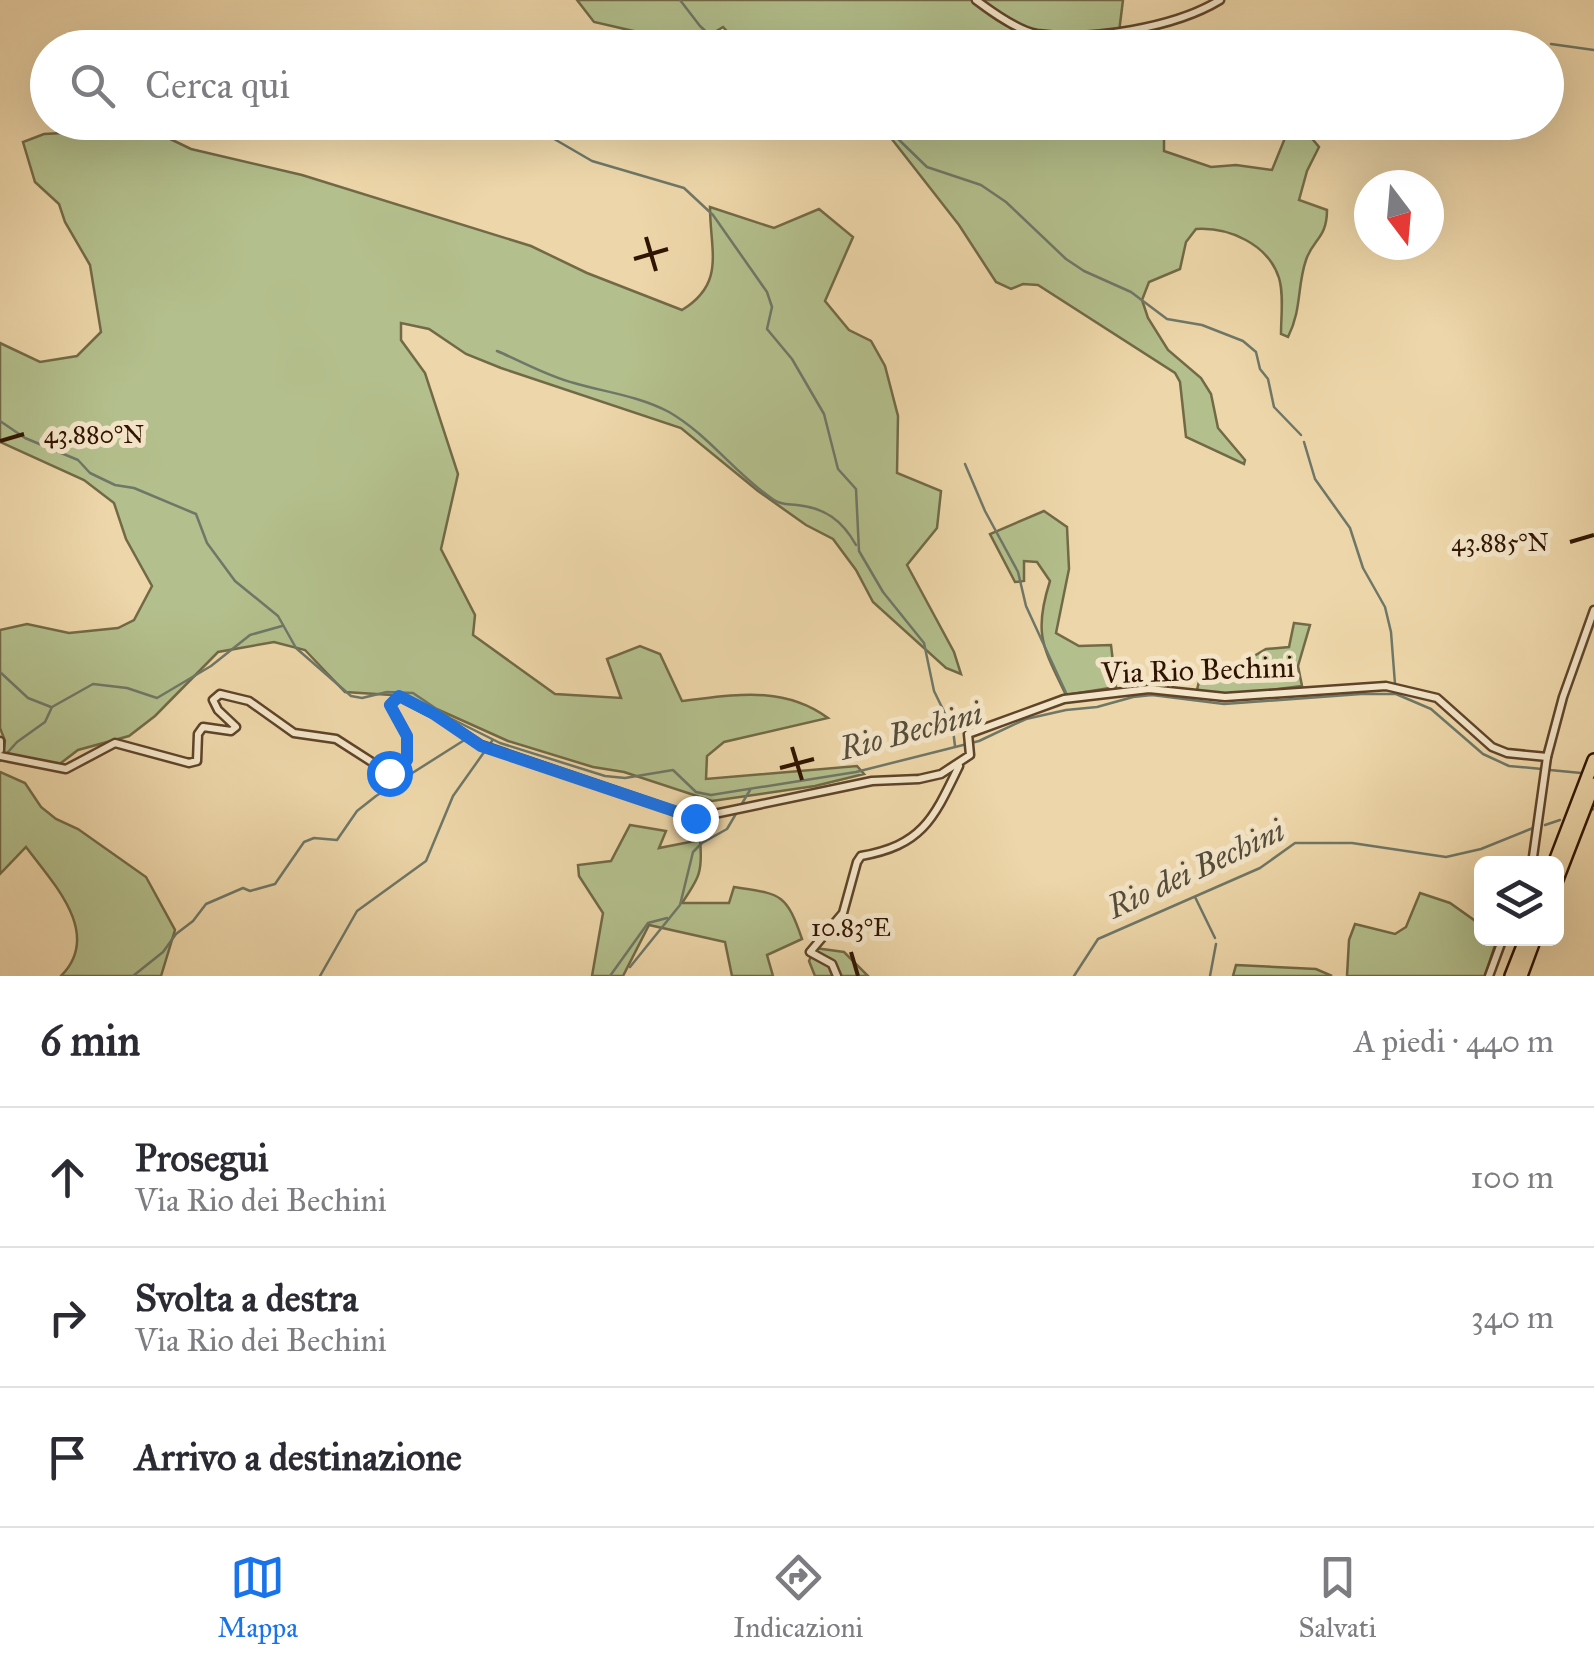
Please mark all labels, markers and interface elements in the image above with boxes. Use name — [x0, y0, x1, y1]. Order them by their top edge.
search box — [30, 30, 1564, 140]
icon: search — [65, 58, 120, 113]
text: Cerca qui — [145, 62, 290, 108]
north arrow — [1354, 170, 1444, 260]
text: 43.880°N — [44, 419, 144, 450]
text: 43.885°N — [1451, 527, 1549, 558]
street label: Via Rio Bechini — [1100, 649, 1295, 691]
water label: Rio Bechini — [834, 693, 987, 769]
route start — [367, 751, 413, 797]
route end — [673, 796, 719, 842]
water label: Rio dei Bechini — [1100, 811, 1291, 927]
map controls — [1474, 856, 1564, 946]
button: layers — [1474, 856, 1564, 946]
text: 10.83°E — [811, 912, 891, 943]
text: 6 min — [40, 1015, 140, 1067]
text: A piedi · 440 m — [1354, 1022, 1554, 1061]
text: Prosegui — [135, 1135, 269, 1181]
icon: ahead — [40, 1150, 95, 1205]
text: 100 m — [1470, 1158, 1554, 1197]
text: Via Rio dei Bechini — [135, 1181, 387, 1220]
text: Svolta a destra — [135, 1275, 358, 1321]
icon: right — [40, 1290, 95, 1345]
text: 340 m — [1471, 1298, 1554, 1337]
text: Via Rio dei Bechini — [135, 1321, 387, 1360]
icon: arrive — [40, 1430, 95, 1485]
text: Arrivo a destinazione — [135, 1434, 462, 1480]
tab: Mappa — [218, 1550, 298, 1645]
tab: Indicazioni — [733, 1550, 863, 1645]
tab: Salvati — [1298, 1550, 1376, 1645]

